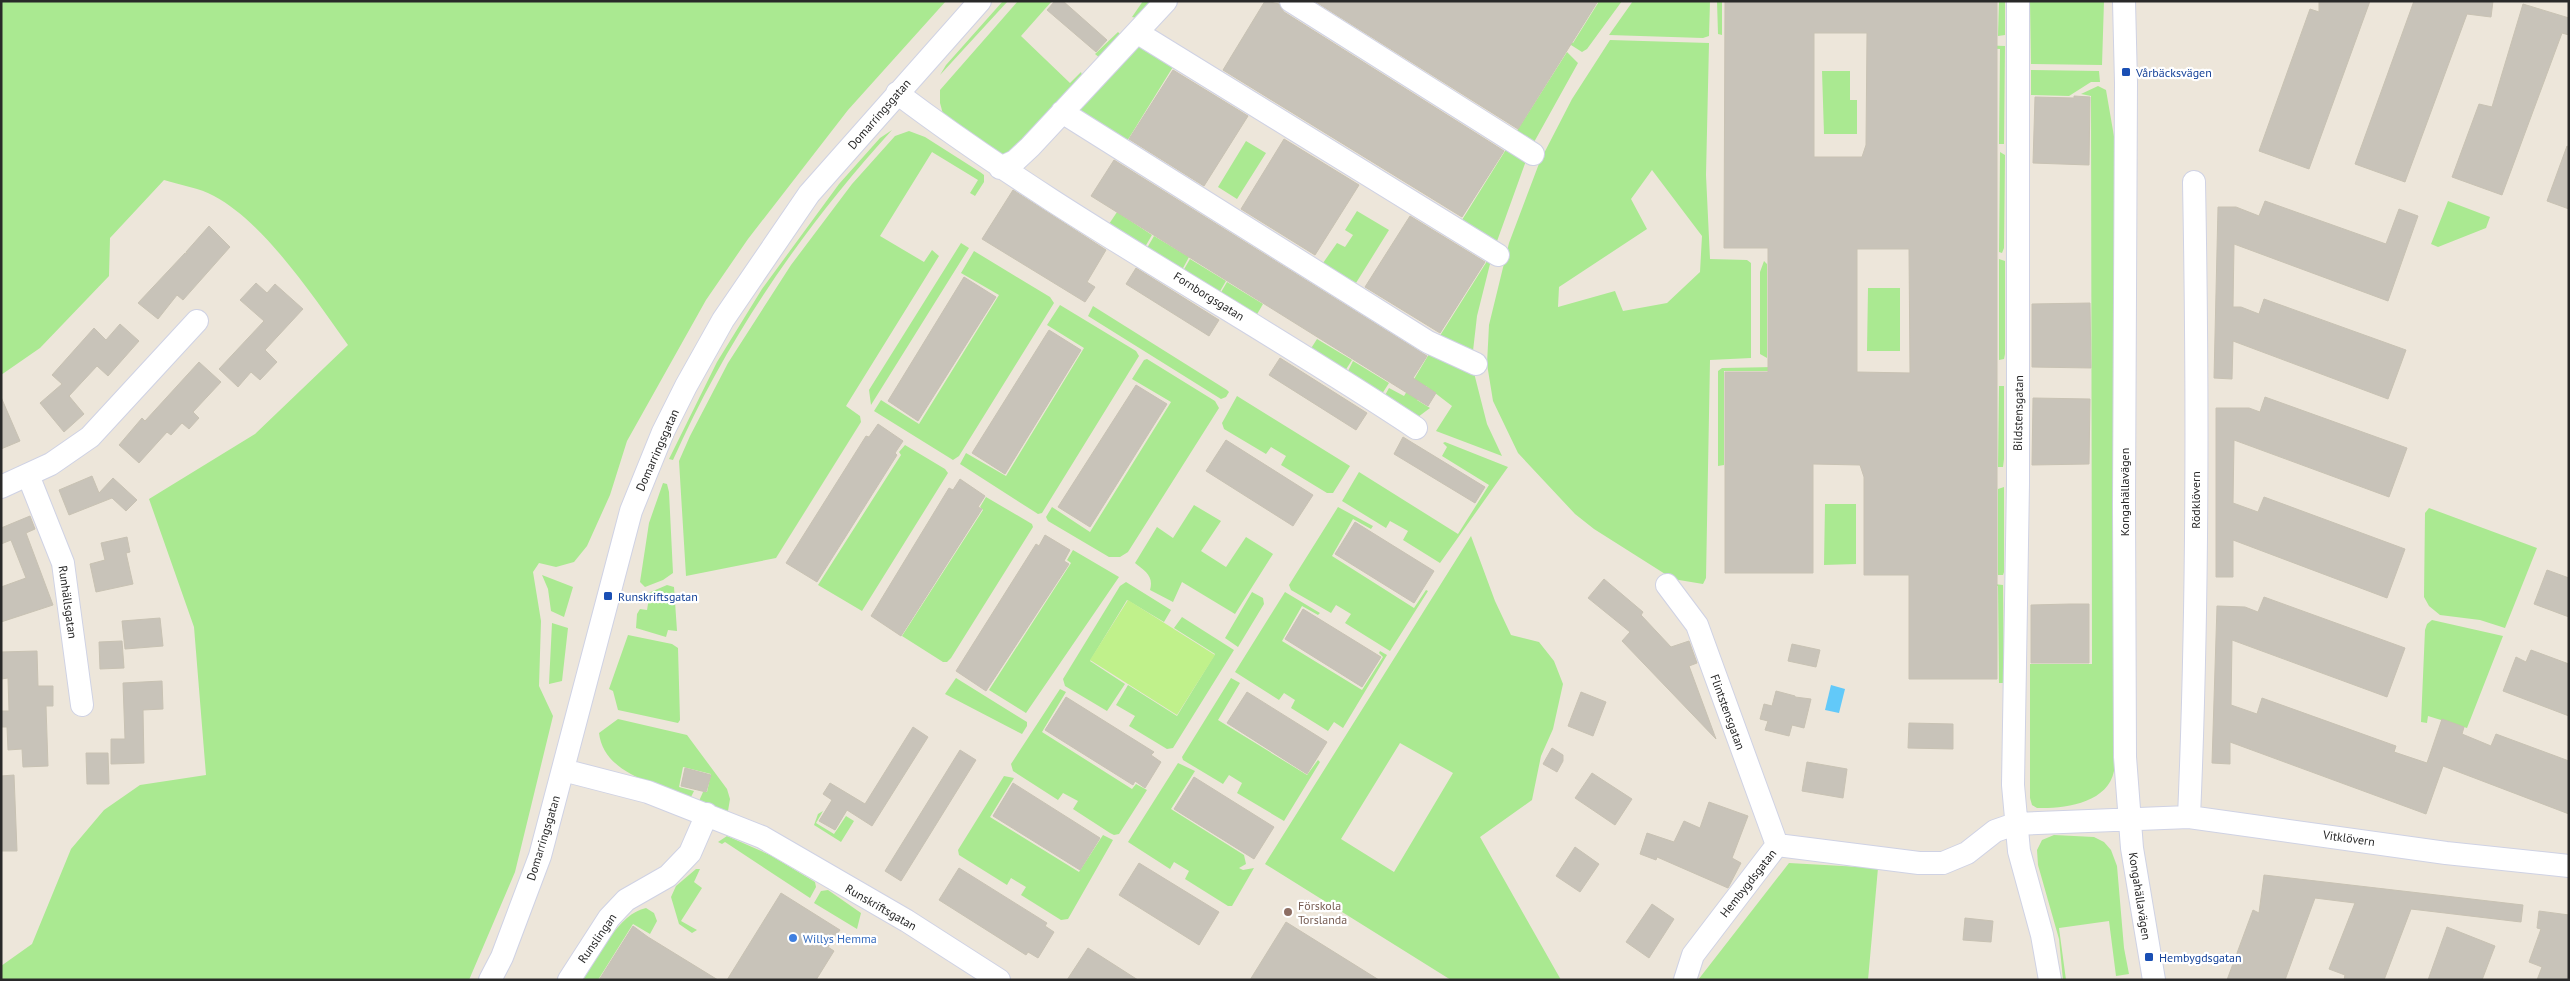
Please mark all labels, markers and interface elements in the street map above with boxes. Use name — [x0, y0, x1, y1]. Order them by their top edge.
place label: Vårbäcksvägen — [2135, 65, 2212, 80]
marker: Vårbäcksvägen — [2120, 66, 2132, 78]
street label: Domarringsgatan — [844, 76, 914, 152]
street label: Fornborgsgatan — [1171, 268, 1247, 324]
street label: Bildstensgatan — [2010, 375, 2026, 451]
street label: Domarringsgatan — [632, 407, 682, 493]
street label: Kongahällavägen — [2117, 448, 2132, 536]
street label: Rödklövern — [2188, 471, 2203, 529]
street label: Runhällsgatan — [55, 565, 81, 639]
place label: Runskriftsgatan — [618, 589, 698, 604]
marker: Runskriftsgatan — [602, 590, 614, 602]
street label: Flintstensgatan — [1707, 672, 1749, 752]
street label: Domarringsgatan — [523, 794, 563, 882]
street label: Vitklövern — [2321, 827, 2376, 849]
street label: Hembygdsgatan — [1717, 846, 1779, 920]
street label: Kongahällavägen — [2126, 851, 2154, 941]
street label: Runskriftsgatan — [843, 881, 919, 933]
place label: Förskola Torslanda — [1298, 898, 1347, 927]
marker: Förskola Torslanda — [1282, 906, 1294, 918]
street label: Runslingan — [574, 910, 620, 966]
place label: Willys Hemma — [803, 931, 877, 946]
marker: Willys Hemma — [787, 932, 799, 944]
place label: Hembygdsgatan — [2159, 950, 2242, 965]
marker: Hembygdsgatan — [2143, 951, 2155, 963]

